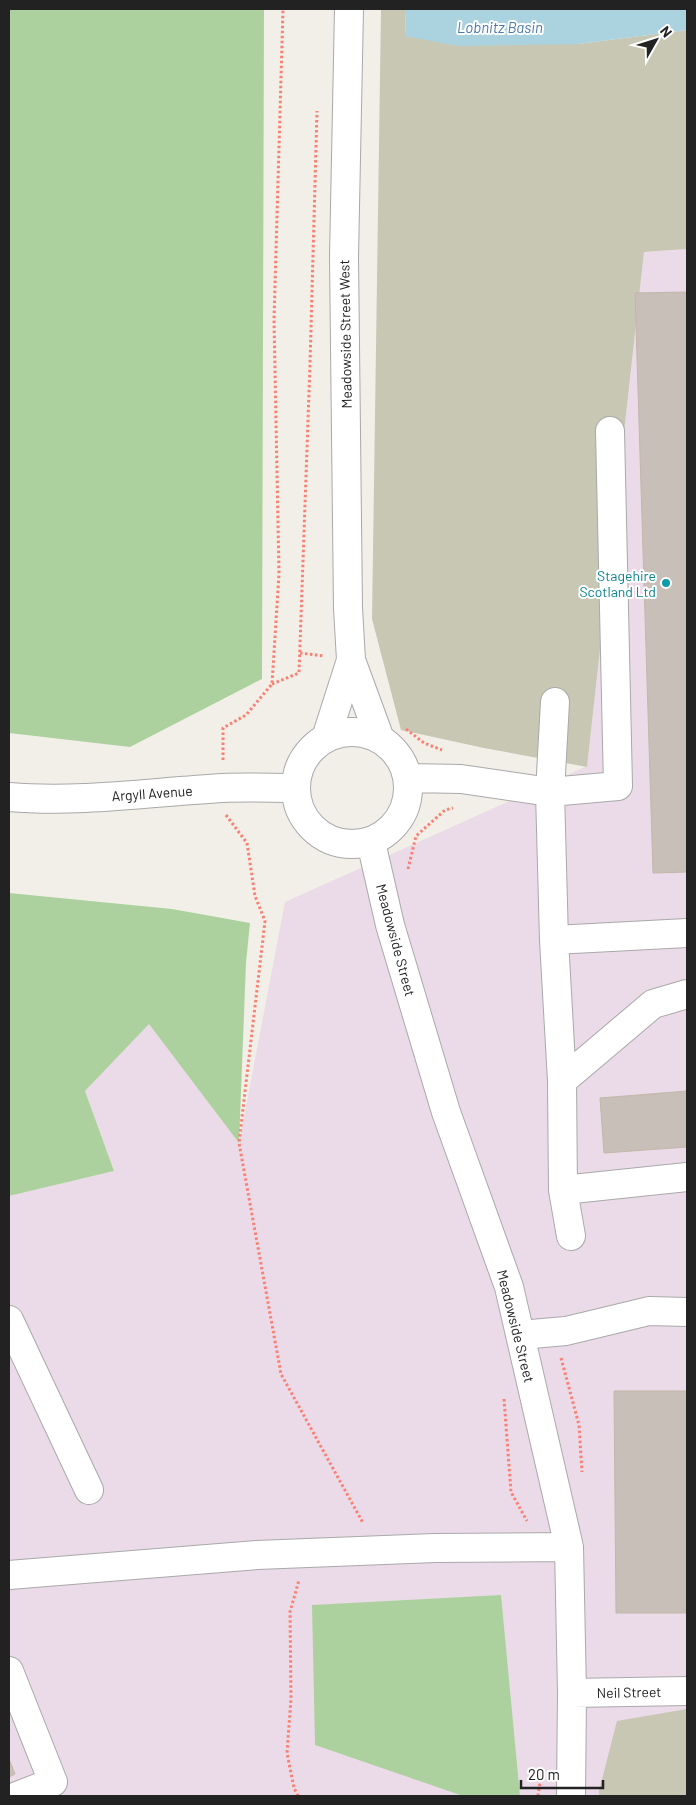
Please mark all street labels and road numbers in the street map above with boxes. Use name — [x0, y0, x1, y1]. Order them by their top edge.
street label: Meadowside Street West — [335, 259, 355, 409]
street label: Argyll Avenue — [111, 782, 193, 804]
street label: Meadowside Street — [373, 882, 419, 998]
street label: Meadowside Street — [494, 1268, 538, 1384]
street label: Neil Street — [596, 1683, 662, 1701]

